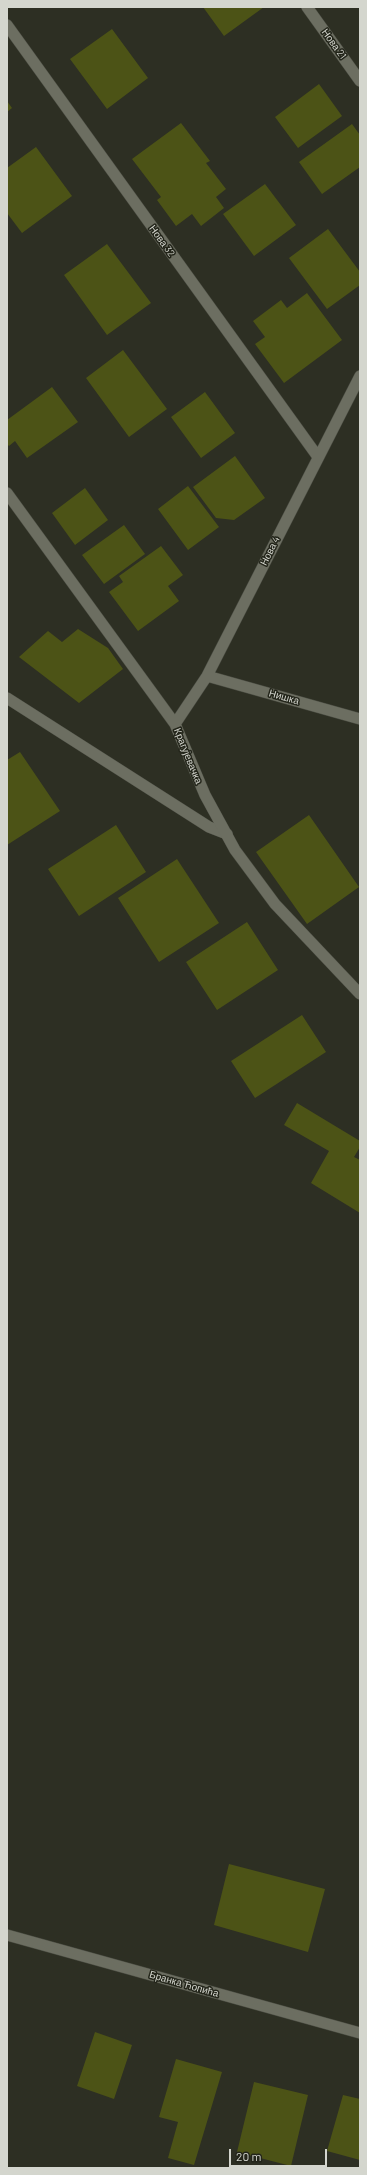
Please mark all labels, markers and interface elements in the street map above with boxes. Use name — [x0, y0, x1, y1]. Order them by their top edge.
street label: Нова 21 — [319, 27, 349, 61]
street label: Нова 32 — [147, 223, 177, 259]
street label: Нова 4 — [258, 534, 282, 568]
street label: Нишка — [267, 687, 301, 707]
street label: Крагујевачка — [171, 726, 205, 786]
street label: Бранка Ћопића — [148, 1968, 220, 2000]
scale bar — [231, 2141, 329, 2167]
text: 20 m — [236, 2149, 262, 2163]

